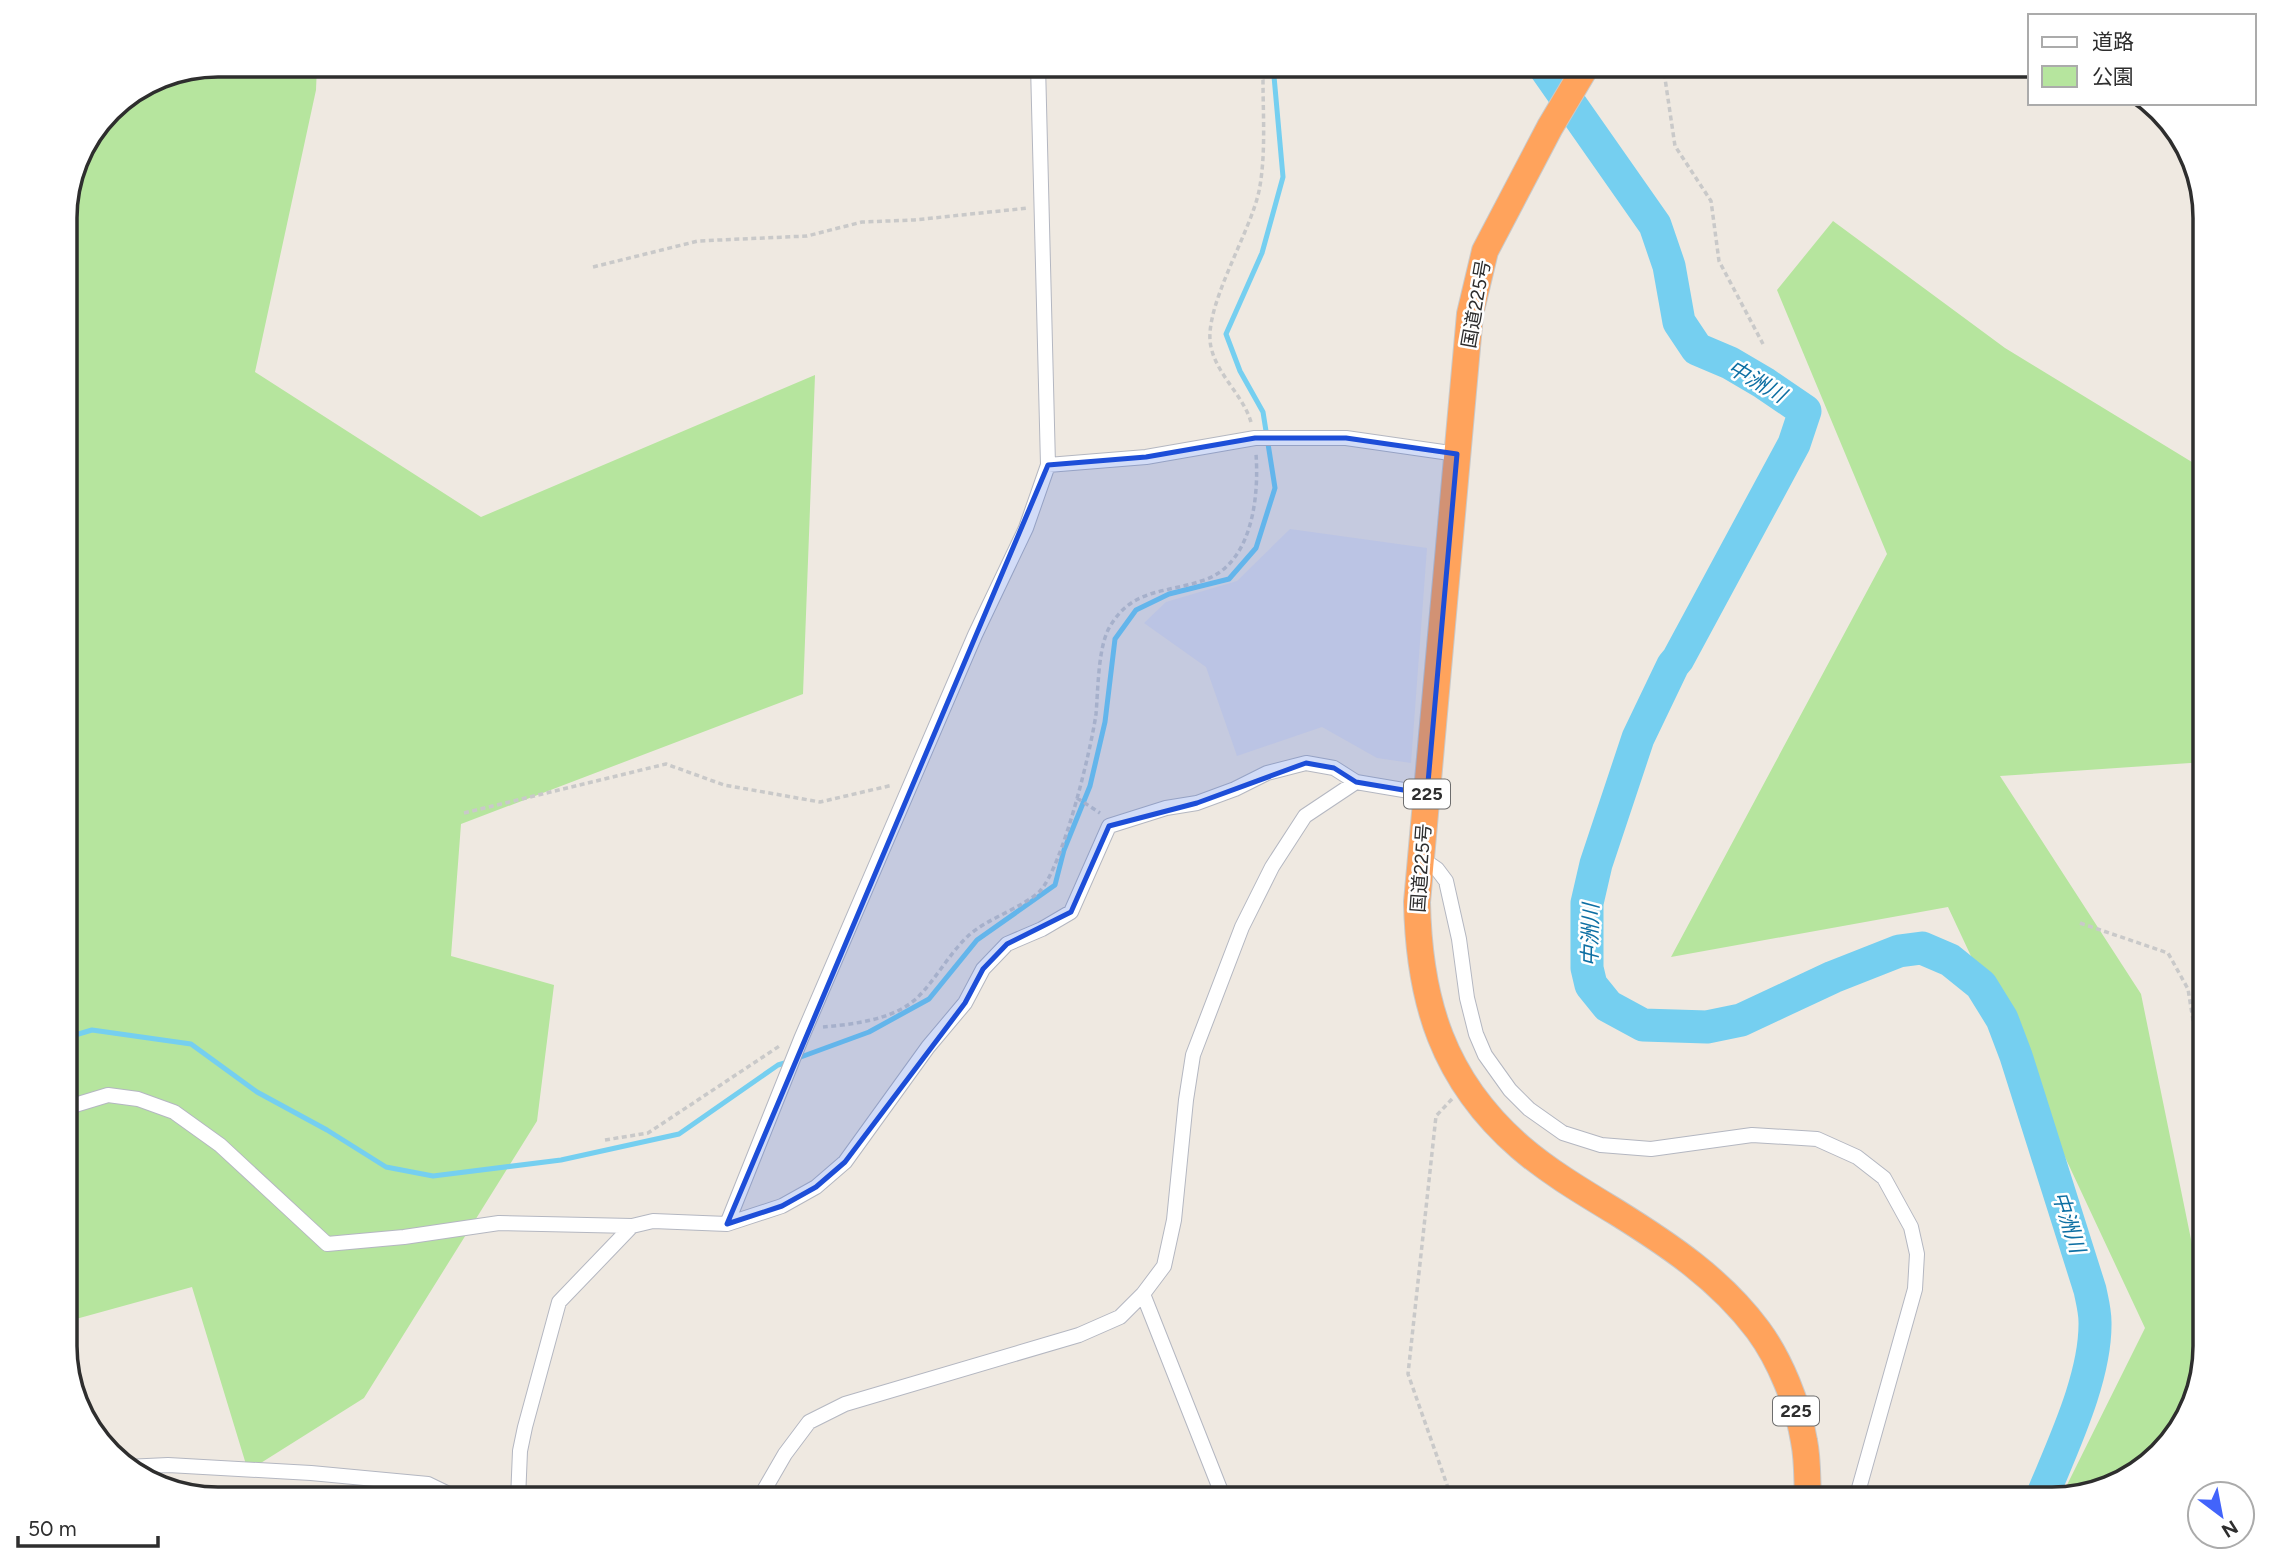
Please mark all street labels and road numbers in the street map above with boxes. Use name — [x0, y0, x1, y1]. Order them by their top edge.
street label: 国道225号 — [1457, 258, 1495, 350]
road number: 225 — [1404, 780, 1450, 808]
street label: 国道225号 — [1406, 823, 1436, 913]
road number: 225 — [1773, 1396, 1819, 1426]

